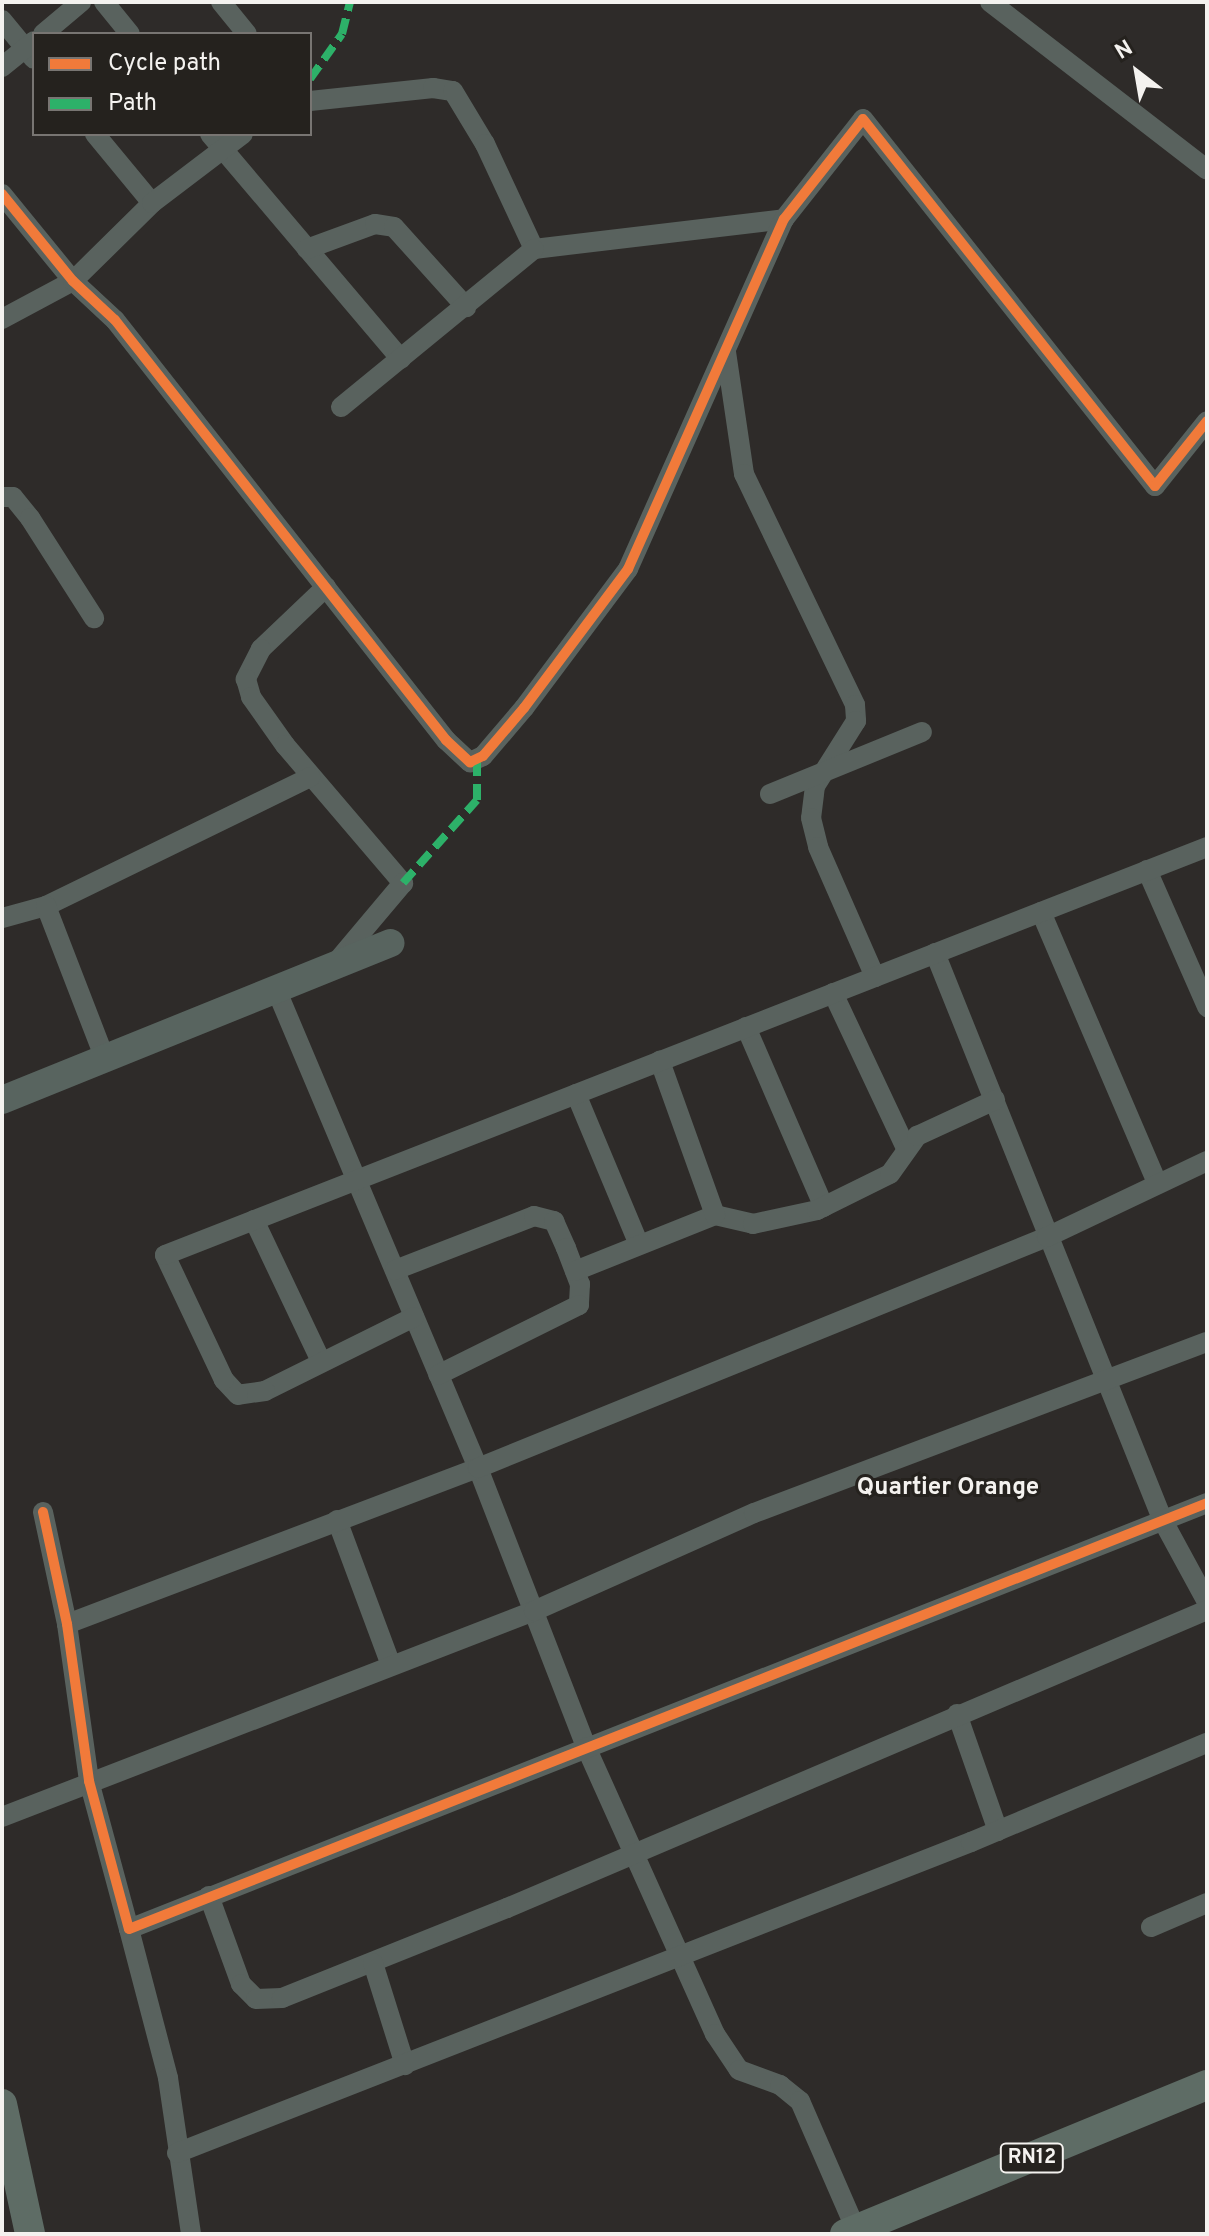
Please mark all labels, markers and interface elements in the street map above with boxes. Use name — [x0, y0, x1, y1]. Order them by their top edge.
legend — [32, 32, 312, 136]
north arrow — [1097, 32, 1177, 112]
text: N — [1111, 35, 1138, 67]
text: Cycle path — [108, 49, 221, 79]
text: Path — [108, 89, 157, 119]
district label: Quartier Orange — [857, 1475, 1039, 1503]
road number: RN12 — [998, 2142, 1066, 2174]

